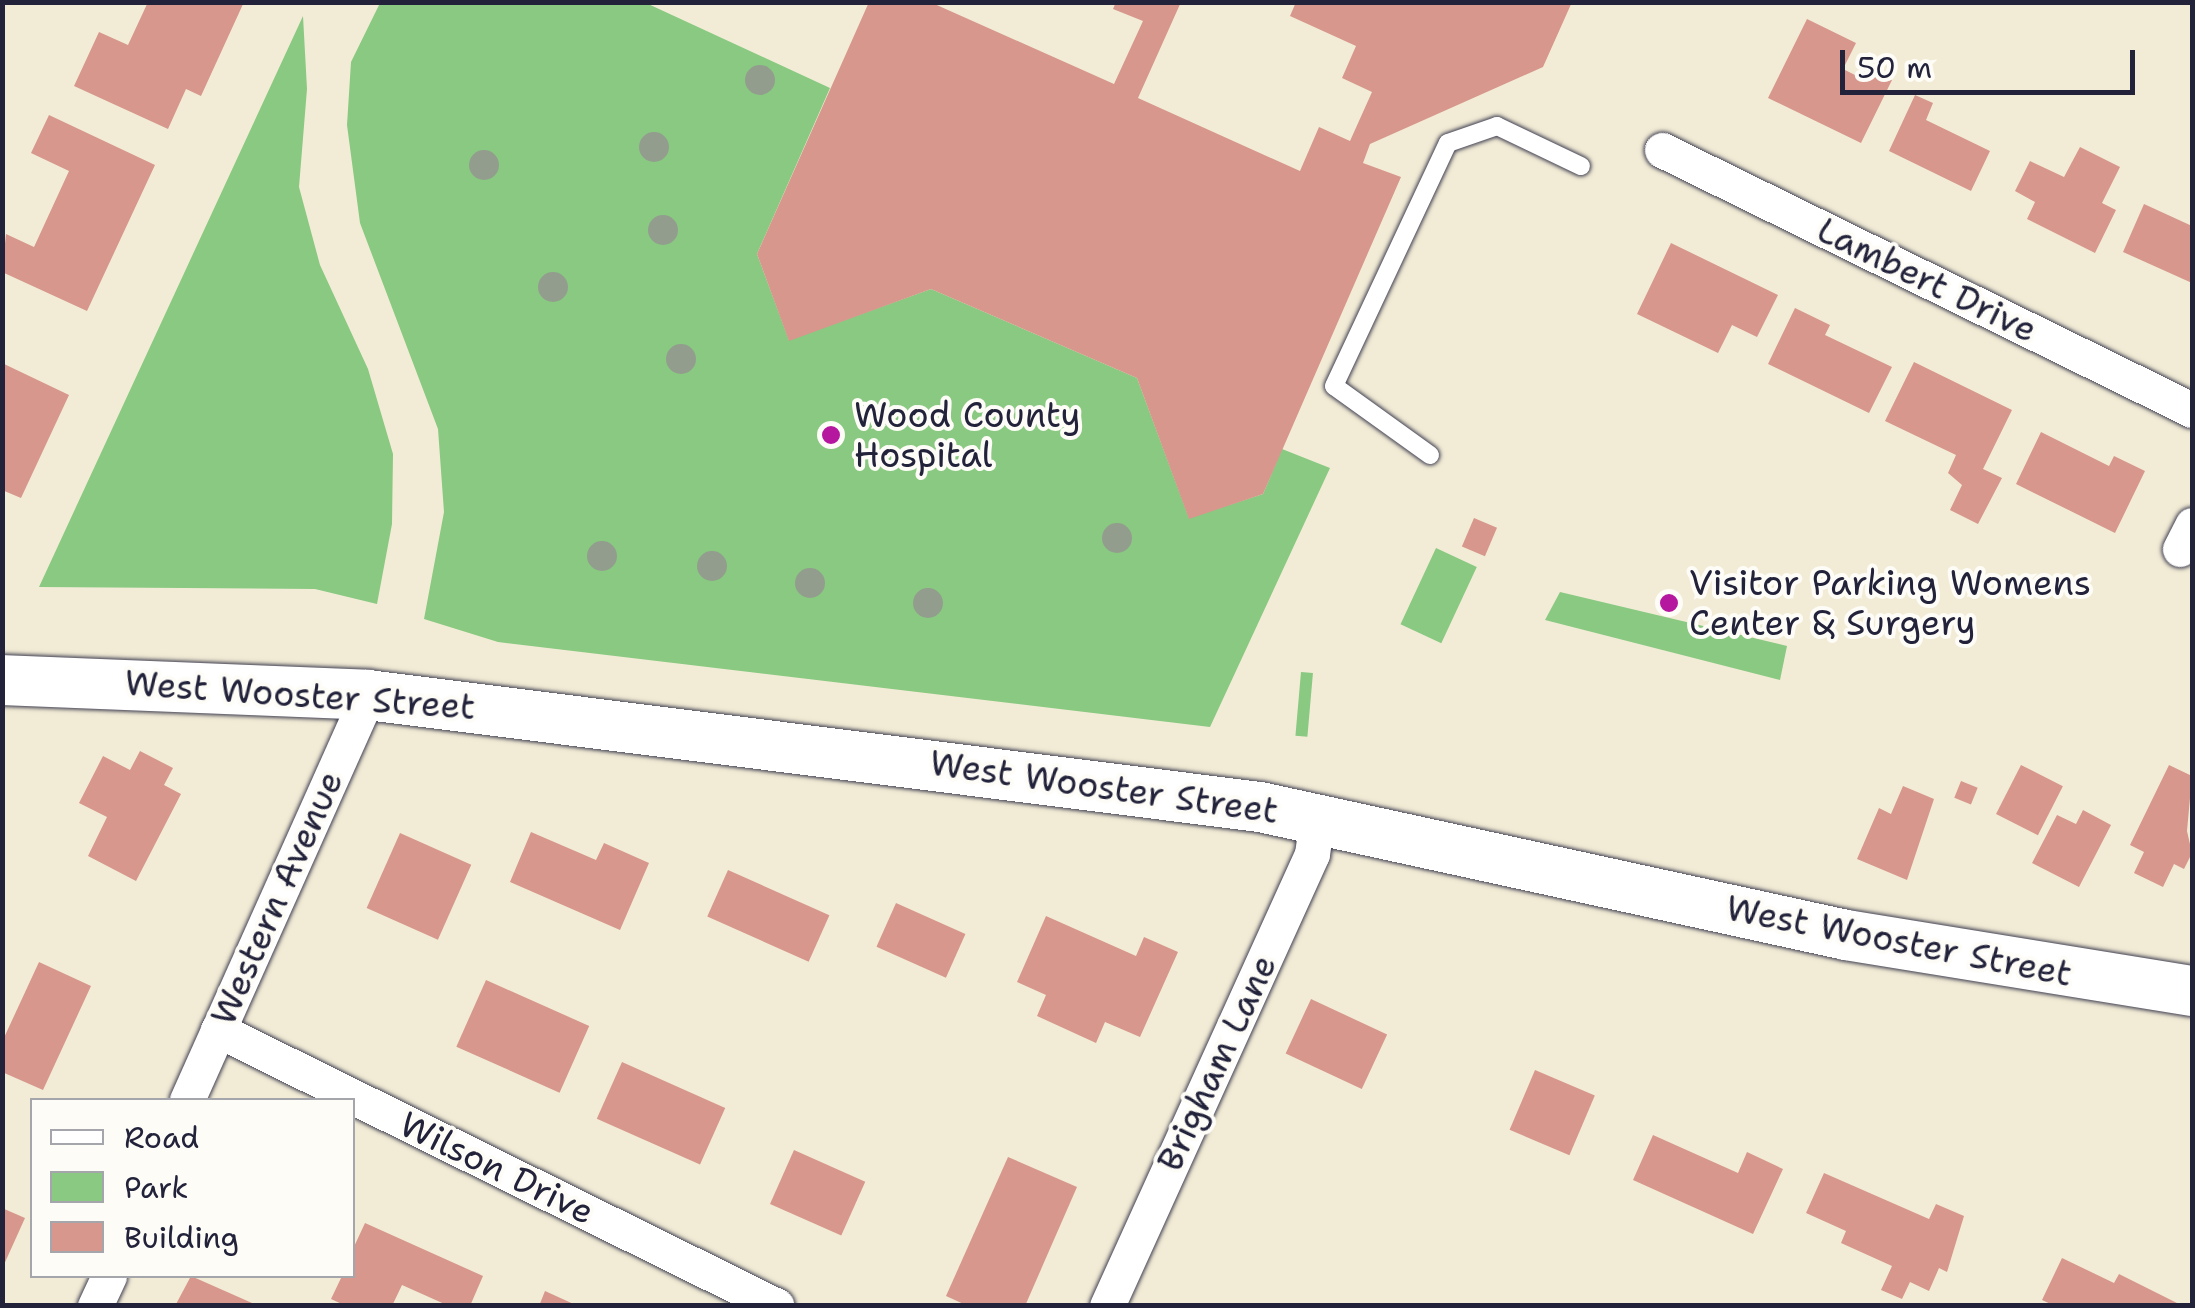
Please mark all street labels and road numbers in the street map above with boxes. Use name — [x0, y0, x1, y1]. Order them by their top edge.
street label: Lambert Drive — [1810, 209, 2044, 351]
street label: West Wooster Street — [123, 662, 477, 728]
street label: West Wooster Street — [927, 742, 1281, 832]
street label: Western Avenue — [202, 764, 352, 1032]
street label: West Wooster Street — [1723, 887, 2075, 995]
street label: Brigham Lane — [1149, 948, 1285, 1178]
street label: Wilson Drive — [393, 1103, 601, 1233]

